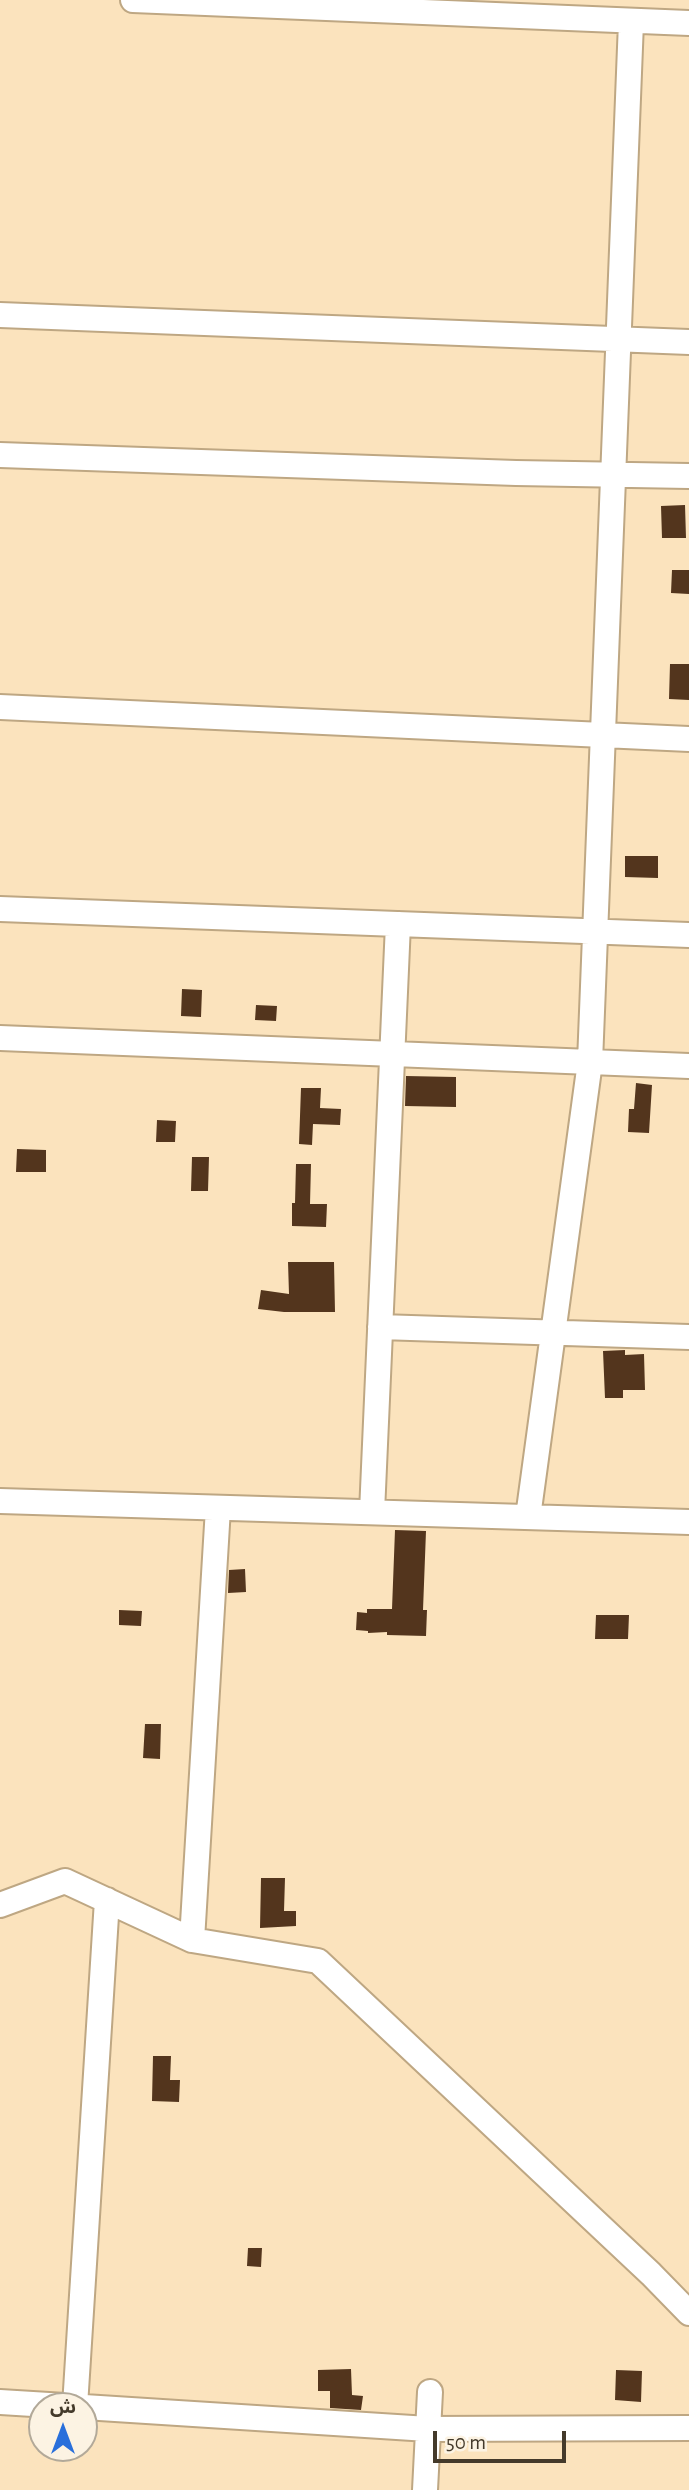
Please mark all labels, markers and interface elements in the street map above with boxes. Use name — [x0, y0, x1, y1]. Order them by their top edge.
north arrow — [28, 2392, 98, 2462]
text: ش — [50, 2398, 76, 2417]
scale bar — [437, 2416, 570, 2460]
text: 50 m — [446, 2432, 486, 2453]

